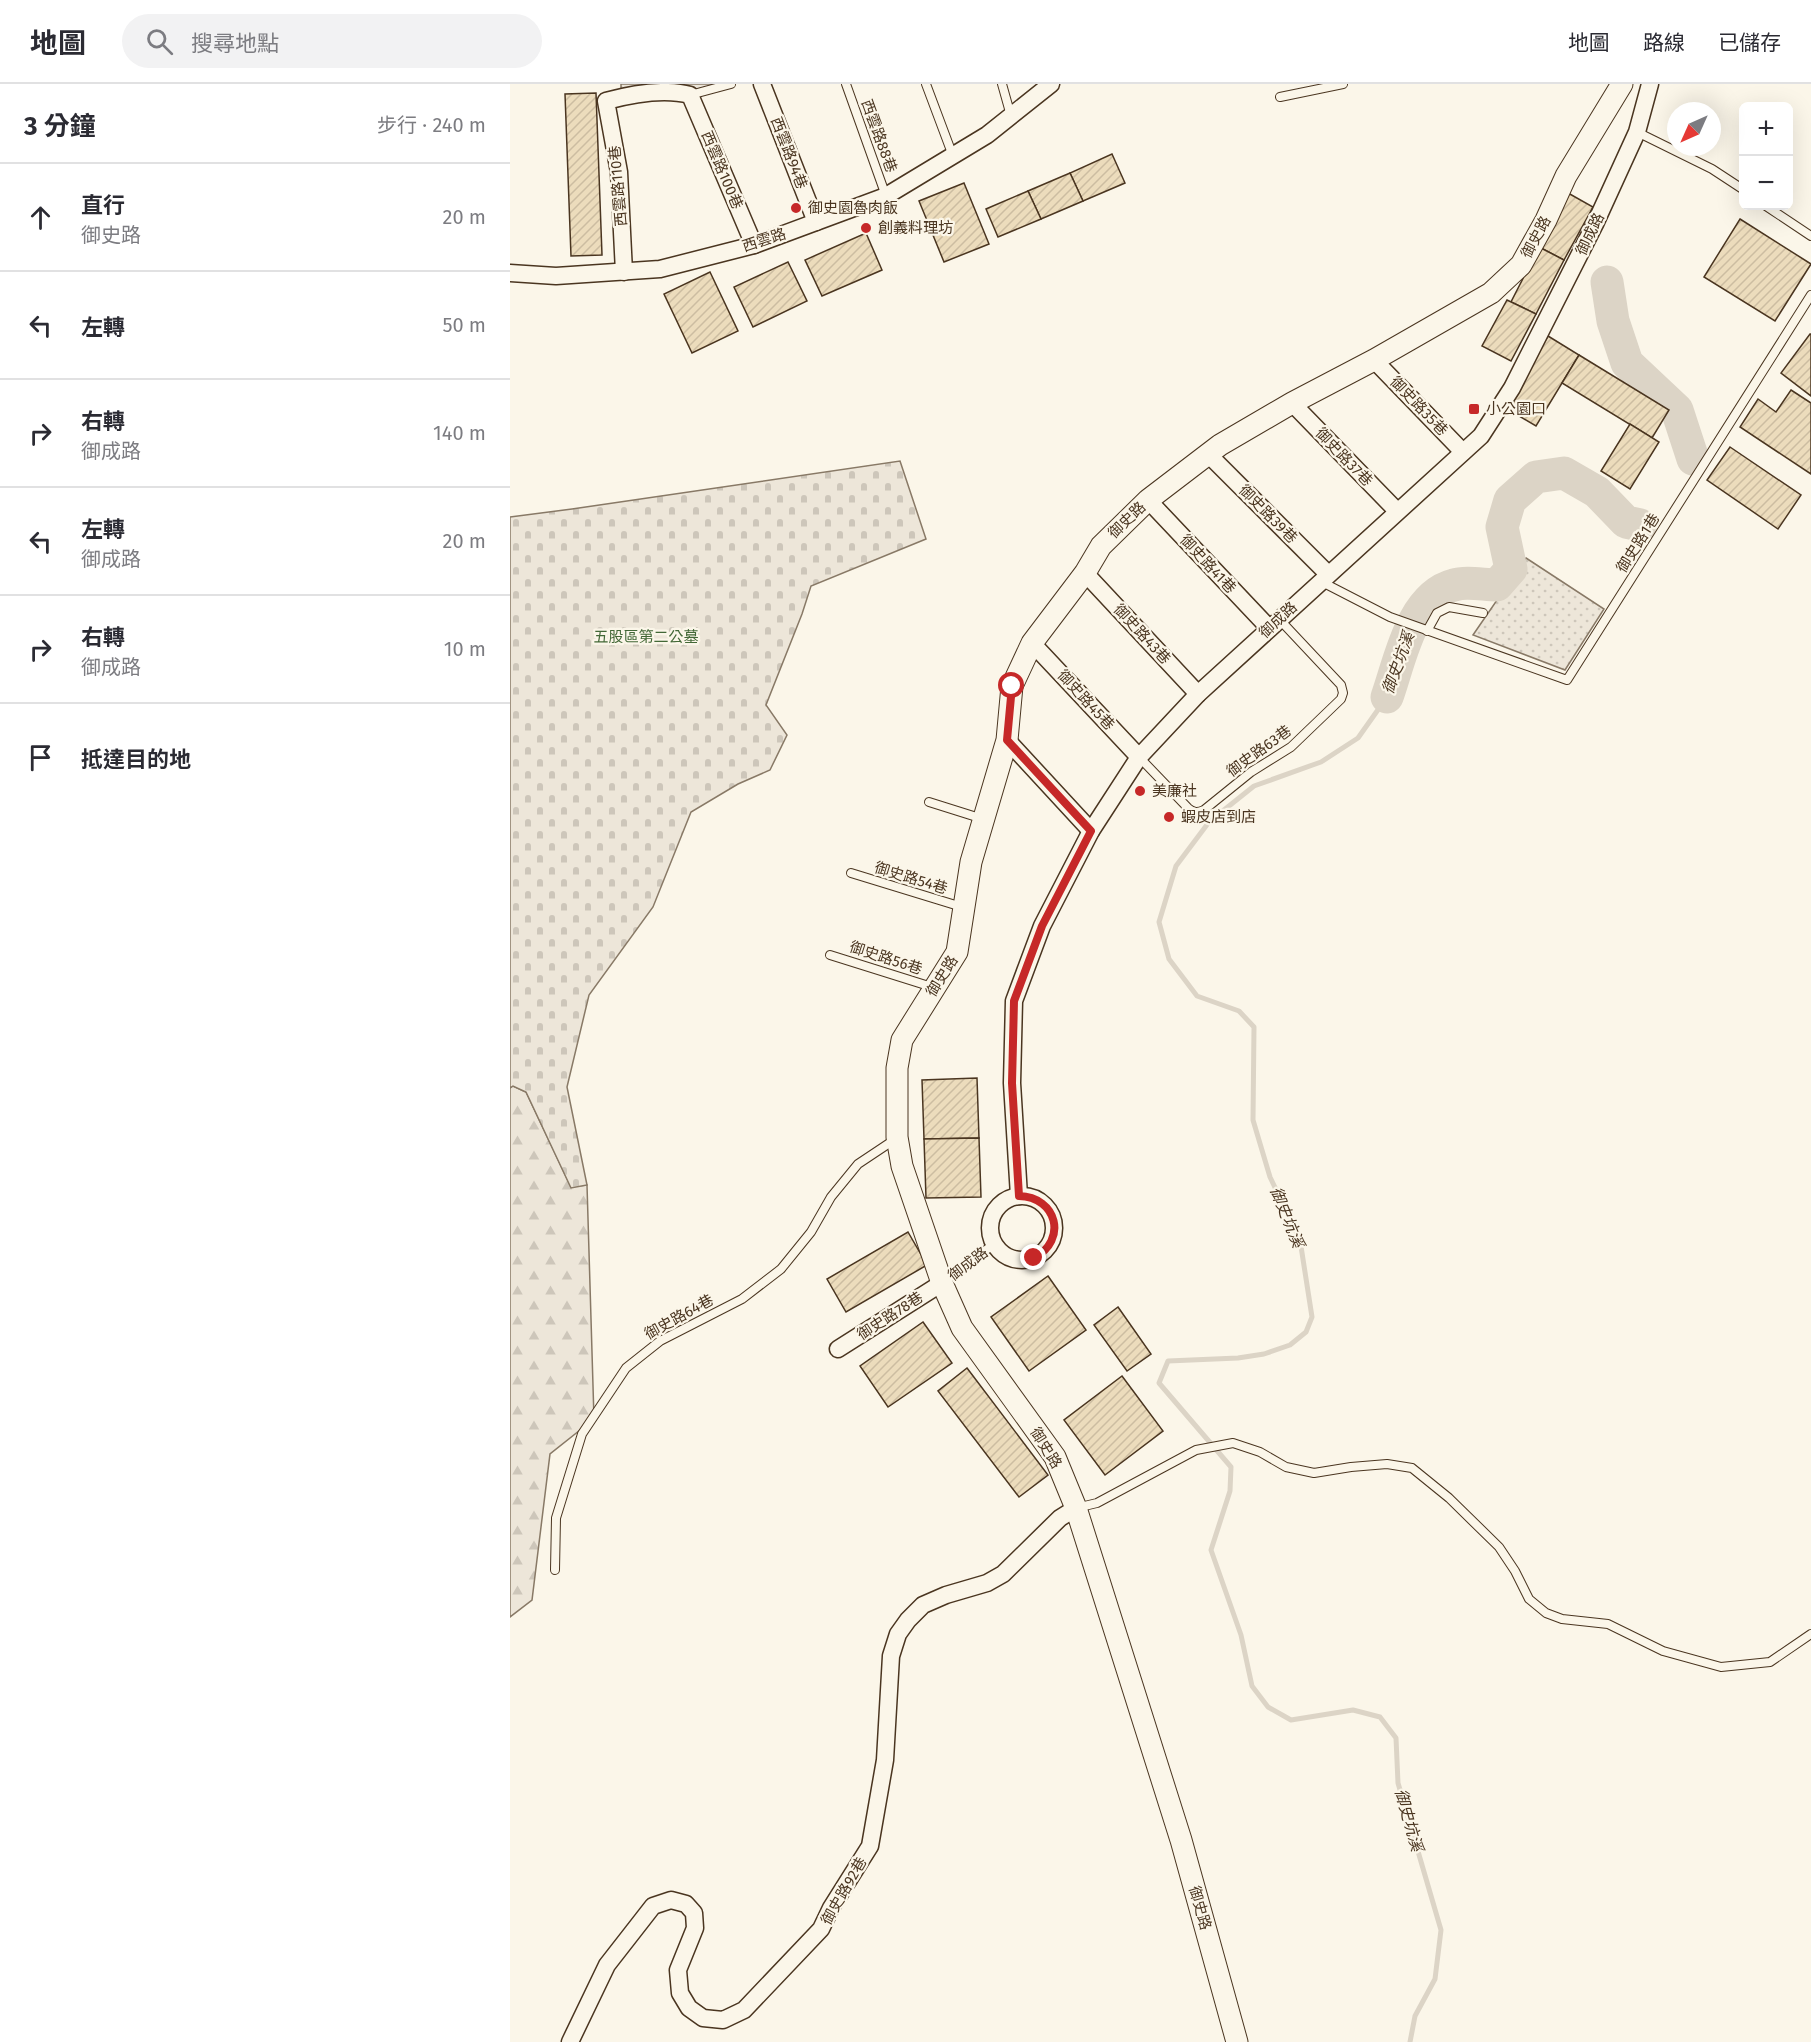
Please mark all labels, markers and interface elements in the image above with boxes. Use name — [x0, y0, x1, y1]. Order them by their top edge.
search box — [122, 14, 542, 68]
icon: search — [143, 25, 176, 58]
text: 地圖 — [30, 27, 86, 60]
text: 搜尋地點 — [191, 30, 279, 57]
text: 地圖 — [1568, 30, 1610, 56]
text: 路線 — [1643, 30, 1685, 56]
text: 已儲存 — [1718, 30, 1781, 56]
street label: 西雲路88巷 — [857, 97, 901, 175]
north arrow — [1667, 102, 1721, 156]
map controls — [1739, 102, 1793, 210]
button: + — [1739, 102, 1793, 156]
text: 3 分鐘 — [24, 111, 96, 142]
text: 步行 · 240 m — [377, 113, 486, 137]
street label: 西雲路94巷 — [767, 114, 811, 192]
street label: 西雲路100巷 — [697, 128, 747, 212]
street label: 西雲路110巷 — [605, 145, 631, 227]
button: − — [1739, 156, 1793, 210]
text: 直行 — [81, 192, 125, 219]
place label: 御史園魯肉飯 — [808, 199, 898, 217]
icon: ahead — [24, 201, 57, 234]
marker: 御史園魯肉飯 — [789, 201, 803, 215]
text: 20 m — [443, 205, 486, 229]
street label: 御成路 — [1572, 210, 1608, 258]
street label: 御史路 — [1517, 213, 1555, 261]
place label: 創義料理坊 — [878, 219, 953, 237]
marker: 創義料理坊 — [859, 221, 873, 235]
text: 御史路 — [81, 223, 141, 247]
street label: 西雲路 — [740, 224, 788, 256]
icon: left — [24, 309, 57, 342]
text: 50 m — [442, 313, 486, 337]
text: 左轉 — [81, 314, 125, 341]
street label: 御史路35巷 — [1386, 373, 1452, 439]
place label: 小公園口 — [1486, 400, 1546, 418]
marker: 小公園口 — [1467, 402, 1481, 416]
text: 右轉 — [81, 408, 125, 435]
icon: right — [24, 417, 57, 450]
text: 140 m — [433, 421, 486, 445]
street label: 御史路37巷 — [1312, 424, 1376, 490]
text: 御成路 — [81, 439, 141, 463]
street label: 御史路39巷 — [1235, 481, 1301, 547]
street label: 御史路 — [1105, 498, 1149, 542]
street label: 御史路1巷 — [1613, 510, 1663, 576]
text: 左轉 — [81, 516, 125, 543]
icon: left — [24, 525, 57, 558]
text: 20 m — [443, 529, 486, 553]
street label: 御史路41巷 — [1176, 531, 1240, 597]
text: 御成路 — [81, 547, 141, 571]
street label: 御成路 — [1255, 598, 1301, 642]
street label: 御史路43巷 — [1110, 600, 1174, 668]
text: 右轉 — [81, 624, 125, 651]
park label: 五股區第二公墓 — [593, 628, 699, 646]
water label: 御史坑溪 — [1378, 628, 1419, 696]
icon: right — [24, 633, 57, 666]
text: 10 m — [444, 637, 486, 661]
text: 御成路 — [81, 655, 141, 679]
street label: 御史路45巷 — [1054, 666, 1118, 734]
route start — [998, 672, 1024, 698]
street label: 御史路63巷 — [1223, 722, 1295, 780]
icon: arrive — [24, 741, 57, 774]
text: 抵達目的地 — [81, 746, 191, 773]
place label: 美廉社 — [1152, 782, 1197, 800]
marker: 美廉社 — [1133, 784, 1147, 798]
place label: 蝦皮店到店 — [1181, 808, 1256, 826]
marker: 蝦皮店到店 — [1162, 810, 1176, 824]
street label: 御史路54巷 — [872, 858, 950, 898]
street label: 御史路56巷 — [847, 938, 925, 978]
street label: 御史路 — [922, 952, 962, 1000]
water label: 御史坑溪 — [1266, 1184, 1309, 1252]
street label: 御成路 — [945, 1243, 991, 1285]
route end — [1020, 1244, 1046, 1270]
street label: 御史路78巷 — [854, 1288, 926, 1344]
street label: 御史路64巷 — [641, 1291, 717, 1343]
street label: 御史路 — [1026, 1424, 1066, 1472]
water label: 御史坑溪 — [1391, 1787, 1428, 1855]
street label: 御史路92巷 — [817, 1854, 871, 1928]
street label: 御史路 — [1185, 1884, 1215, 1932]

